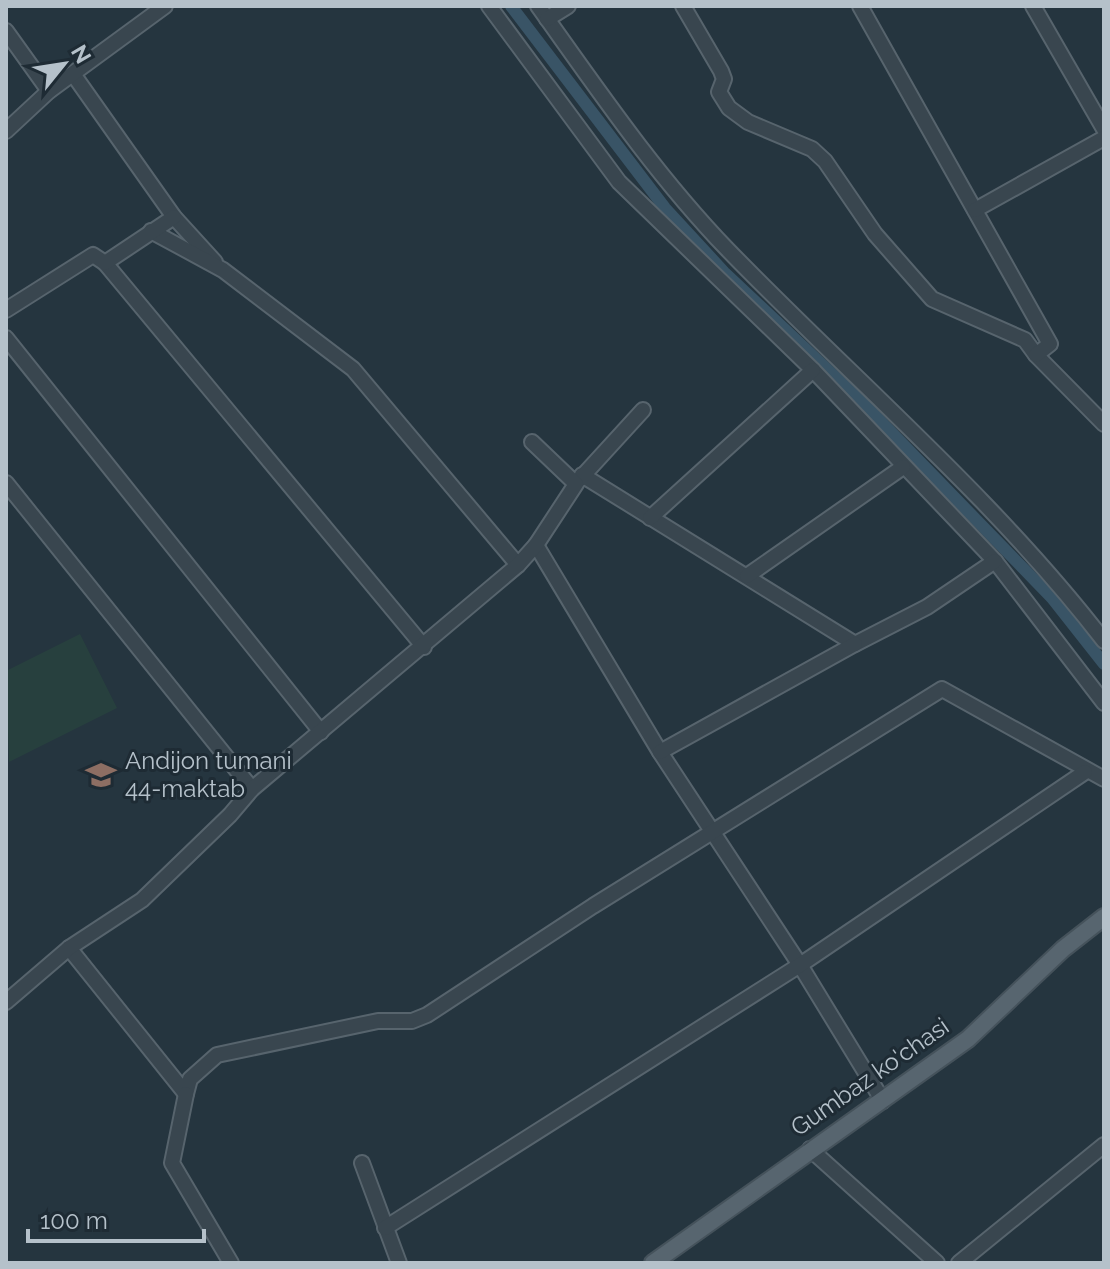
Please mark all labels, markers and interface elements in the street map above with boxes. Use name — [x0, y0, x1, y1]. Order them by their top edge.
north arrow — [24, 24, 104, 104]
text: N — [66, 40, 97, 68]
place label: Andijon tumani 44-maktab — [125, 746, 292, 803]
school or university icon: Andijon tumani 44-maktab — [84, 758, 118, 792]
street label: Gumbaz ko'chasi — [785, 1011, 954, 1142]
scale bar — [28, 1193, 204, 1243]
text: 100 m — [40, 1206, 108, 1235]

